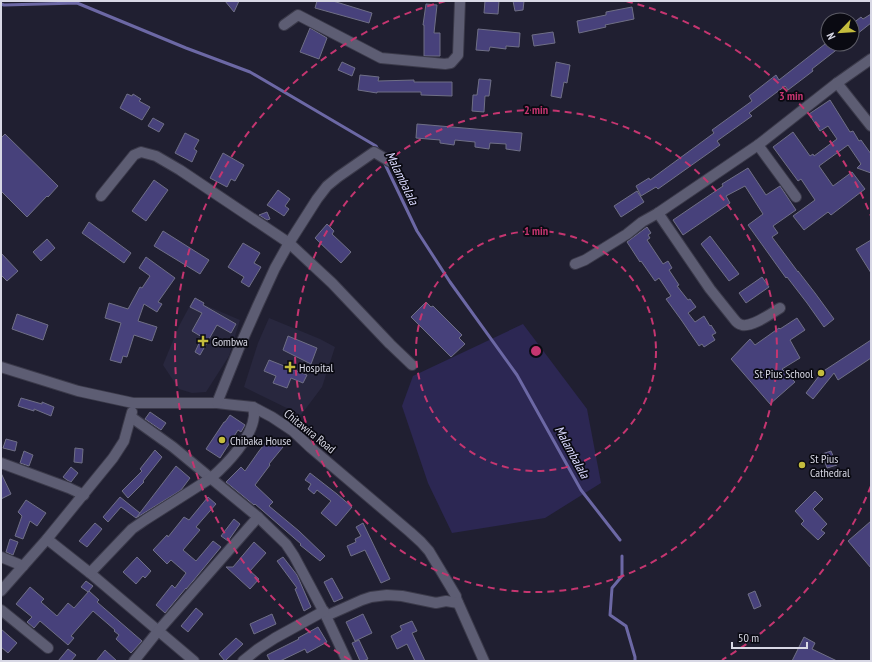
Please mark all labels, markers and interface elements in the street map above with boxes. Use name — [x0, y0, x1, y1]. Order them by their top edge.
north arrow — [820, 12, 860, 52]
text: N — [823, 31, 839, 42]
text: 3 min — [779, 88, 803, 103]
text: 2 min — [524, 102, 548, 117]
water label: Malambalala — [382, 148, 423, 208]
text: 1 min — [524, 223, 548, 238]
place label: Gombwa — [212, 334, 248, 349]
marker: Gombwa — [197, 335, 209, 347]
centre of rings — [529, 344, 543, 358]
place label: Hospital — [299, 360, 334, 375]
marker: Hospital — [284, 361, 296, 373]
place label: St Pius School — [754, 366, 813, 381]
marker: St Pius School — [816, 368, 826, 378]
street label: Chitawira Road — [281, 406, 339, 456]
water label: Malambalala — [551, 423, 594, 482]
place label: Chibaka House — [230, 433, 291, 448]
marker: Chibaka House — [217, 435, 227, 445]
place label: St Pius Cathedral — [810, 451, 850, 480]
marker: St Pius Cathedral — [797, 460, 807, 470]
scale bar — [732, 624, 807, 650]
text: 50 m — [738, 630, 759, 645]

